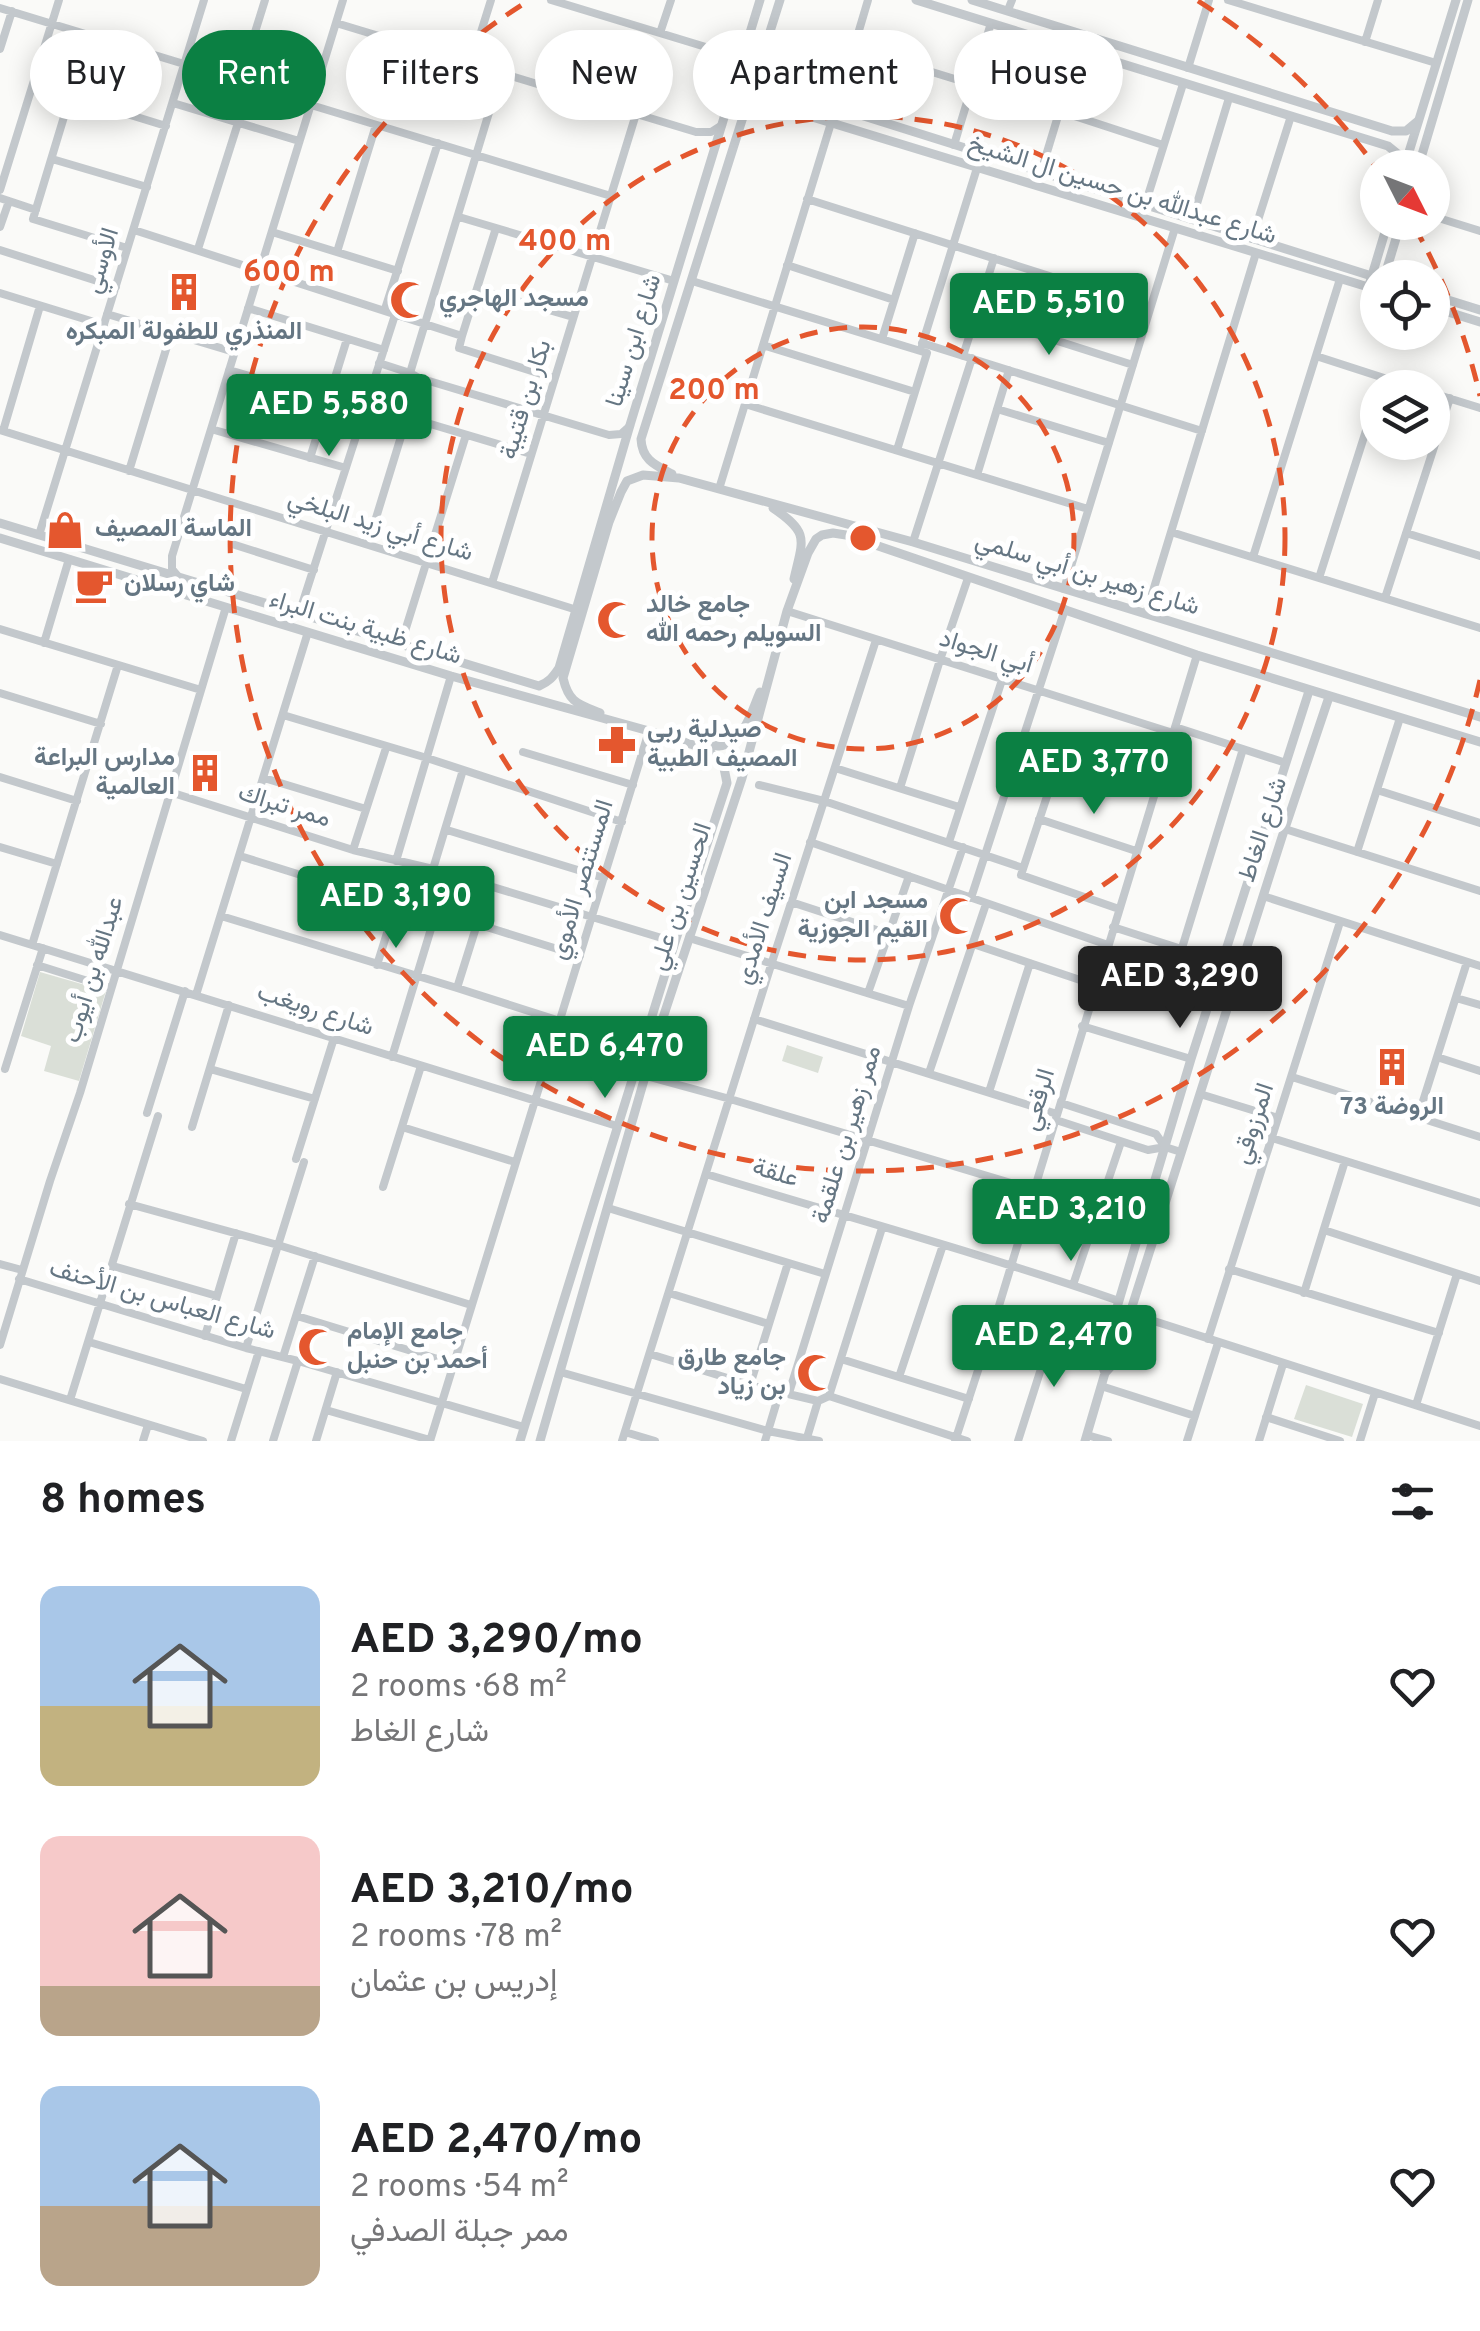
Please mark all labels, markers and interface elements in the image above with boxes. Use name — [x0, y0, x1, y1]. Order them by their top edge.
chip: Buy — [30, 30, 162, 120]
chip: Rent — [182, 30, 326, 120]
chip: Filters — [346, 30, 515, 120]
chip: New — [535, 30, 673, 120]
chip: Apartment — [693, 30, 934, 120]
chip: House — [954, 30, 1123, 120]
street label: شارع عبدالله بن حسين ال الشيخ — [964, 128, 1280, 253]
north arrow — [1360, 150, 1450, 240]
map controls — [1360, 150, 1450, 460]
street label: الأوسي — [77, 224, 130, 298]
text: 400 m — [519, 224, 611, 261]
text: 600 m — [243, 255, 335, 292]
button: locate — [1360, 260, 1450, 350]
building icon: المنذري للطفولة المبكره — [163, 271, 205, 313]
street label: شارع ابن سينا — [600, 271, 670, 411]
pin: AED 5,510 — [935, 273, 1163, 358]
mosque icon: مسجد الهاجري — [388, 279, 430, 321]
place label: مسجد الهاجري — [439, 284, 589, 318]
text: AED 5,510 — [972, 285, 1126, 325]
place label: المنذري للطفولة المبكره — [66, 317, 302, 351]
street label: بكار بن قتيبة — [494, 336, 560, 464]
button: layers — [1360, 370, 1450, 460]
text: 200 m — [668, 373, 760, 410]
pin: AED 5,580 — [215, 374, 443, 459]
text: AED 5,580 — [249, 386, 409, 426]
street label: شارع أبي زيد البلخي — [283, 483, 477, 572]
shop icon: الماسة المصيف — [44, 509, 86, 551]
place label: الماسة المصيف — [95, 514, 252, 546]
centre of rings — [845, 520, 881, 556]
street label: شارع زهير بن أبي سلمي — [970, 525, 1203, 626]
cafe icon: شاي رسلان — [73, 564, 115, 606]
place label: شاي رسلان — [124, 569, 235, 603]
street label: شارع ظبية بنت البراء — [265, 585, 465, 673]
place label: جامع خالد السويلم رحمه الله — [646, 590, 821, 651]
mosque icon: جامع خالد السويلم رحمه الله — [595, 599, 637, 641]
street label: أبي الجواد — [935, 623, 1037, 684]
place label: صيدلية ربى المصيف الطبية — [647, 715, 798, 776]
pharmacy icon: صيدلية ربى المصيف الطبية — [596, 724, 638, 766]
pin: AED 3,770 — [980, 732, 1208, 817]
place label: مدارس البراعة العالمية — [34, 743, 175, 804]
text: AED 3,770 — [1018, 744, 1170, 784]
building icon: مدارس البراعة العالمية — [184, 752, 226, 794]
street label: شارع الغاط — [1232, 773, 1296, 887]
street label: ممر تبراك — [234, 778, 334, 836]
street label: المستنصر الأموي — [543, 796, 624, 964]
street label: الحسين بن علي — [643, 819, 723, 976]
street label: السيف الأمدي — [728, 849, 803, 990]
pin: AED 3,190 — [282, 866, 510, 951]
text: AED 3,190 — [319, 878, 473, 918]
place label: مسجد ابن القيم الجوزية — [797, 886, 928, 947]
street label: عبدالله بن أيوب — [57, 893, 132, 1047]
mosque icon: مسجد ابن القيم الجوزية — [937, 895, 979, 937]
pin: AED 3,290 — [1066, 946, 1294, 1031]
text: AED 3,290 — [1100, 958, 1260, 998]
street label: شارع رويغب — [253, 977, 377, 1045]
pin: AED 6,470 — [491, 1016, 719, 1101]
text: AED 6,470 — [525, 1028, 685, 1068]
street label: ممر زهير بن علقمة — [806, 1042, 890, 1228]
building icon: الروضة 73 — [1371, 1046, 1413, 1088]
street label: الرقعي — [1016, 1065, 1066, 1135]
street label: المرزوقي — [1227, 1079, 1285, 1169]
place label: الروضة 73 — [1340, 1092, 1444, 1124]
street label: علقة — [748, 1152, 802, 1196]
pin: AED 3,210 — [957, 1179, 1185, 1264]
text: AED 3,210 — [994, 1191, 1148, 1231]
street label: شارع العباس بن الأحنف — [45, 1252, 279, 1349]
pin: AED 2,470 — [940, 1305, 1168, 1390]
place label: جامع الإمام أحمد بن حنبل — [347, 1317, 488, 1378]
text: AED 2,470 — [974, 1317, 1134, 1357]
mosque icon: جامع الإمام أحمد بن حنبل — [296, 1326, 338, 1368]
place label: جامع طارق بن زياد — [678, 1343, 786, 1404]
mosque icon: جامع طارق بن زياد — [795, 1352, 837, 1394]
icon: filters — [1385, 1474, 1440, 1529]
text: 8 homes — [40, 1475, 206, 1528]
text: AED 3,290/mo — [350, 1615, 643, 1668]
icon: home — [120, 1626, 240, 1746]
icon: heart — [1385, 1659, 1440, 1714]
text: 2 rooms · 68 m² — [350, 1668, 567, 1708]
text: شارع الغاط — [350, 1713, 489, 1753]
text: AED 3,210/mo — [350, 1865, 634, 1918]
icon: home — [120, 1876, 240, 1996]
icon: heart — [1385, 1909, 1440, 1964]
text: 2 rooms · 78 m² — [350, 1918, 562, 1958]
text: إدريس بن عثمان — [350, 1963, 557, 2003]
text: AED 2,470/mo — [350, 2115, 642, 2168]
icon: home — [120, 2126, 240, 2246]
icon: heart — [1385, 2159, 1440, 2214]
text: 2 rooms · 54 m² — [350, 2168, 569, 2208]
text: ممر جبلة الصدفي — [350, 2213, 569, 2253]

